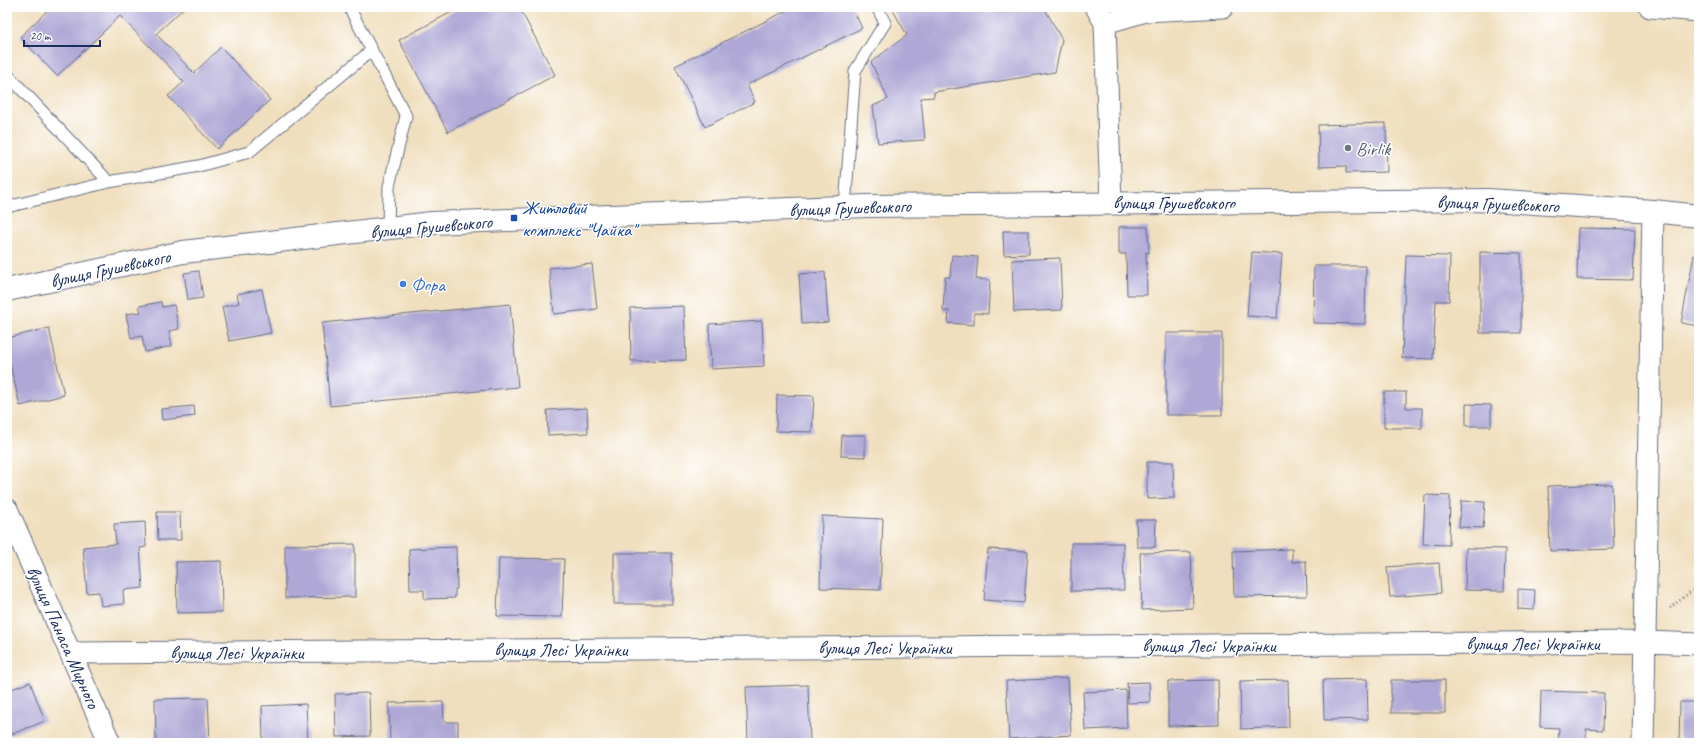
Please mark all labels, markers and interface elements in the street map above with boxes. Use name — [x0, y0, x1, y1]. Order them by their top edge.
scale bar — [24, 22, 100, 48]
text: 20 m — [30, 28, 52, 44]
place label: Birlik — [1356, 137, 1392, 161]
marker: Birlik — [1343, 143, 1353, 153]
street label: вулиця Грушевського — [1436, 190, 1561, 218]
street label: вулиця Грушевського — [1113, 191, 1236, 215]
street label: вулиця Грушевського — [789, 194, 913, 222]
place label: Житловий комплекс "Чайка" — [522, 196, 639, 242]
street label: вулиця Грушевського — [369, 210, 494, 244]
marker: Житловий комплекс "Чайка" — [509, 213, 519, 223]
street label: вулиця Грушевського — [48, 244, 174, 293]
place label: Фора — [411, 273, 446, 297]
marker: Фора — [398, 279, 408, 289]
street label: вулиця Панаса Мирного — [21, 562, 106, 714]
street label: вулиця Лесі Українки — [1466, 632, 1601, 656]
street label: вулиця Лесі Українки — [1142, 634, 1277, 658]
street label: вулиця Лесі Українки — [818, 636, 953, 660]
street label: вулиця Лесі Українки — [494, 638, 629, 662]
street label: вулиця Лесі Українки — [170, 641, 305, 665]

